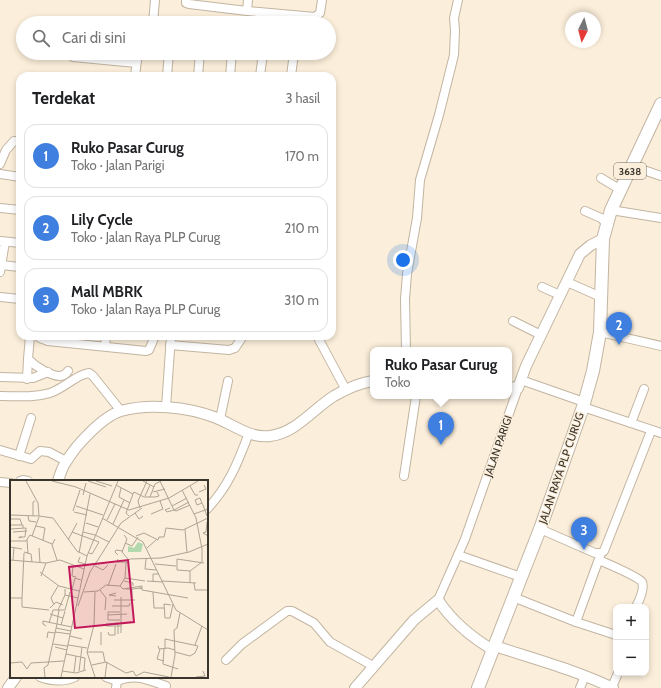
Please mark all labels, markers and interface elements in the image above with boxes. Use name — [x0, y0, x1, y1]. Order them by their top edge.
north arrow — [565, 12, 601, 48]
search box — [16, 16, 336, 60]
icon: search — [30, 27, 52, 49]
text: Cari di sini — [62, 29, 126, 47]
text: Terdekat — [32, 88, 95, 108]
text: 3 hasil — [286, 90, 320, 106]
text: Ruko Pasar Curug — [71, 139, 184, 157]
text: 1 — [44, 148, 48, 164]
text: 170 m — [285, 148, 319, 164]
text: Toko · Jalan Parigi — [71, 157, 164, 173]
road number: 3638 — [614, 163, 646, 179]
text: Lily Cycle — [71, 211, 133, 229]
text: 2 — [43, 220, 49, 236]
text: 210 m — [285, 220, 319, 236]
text: Toko · Jalan Raya PLP Curug — [71, 229, 220, 245]
your location — [393, 250, 413, 270]
text: Mall MBRK — [71, 283, 143, 301]
text: 3 — [42, 292, 50, 308]
text: 310 m — [284, 292, 319, 308]
text: Toko · Jalan Raya PLP Curug — [71, 301, 220, 317]
pin: 2 — [606, 312, 632, 345]
popup — [370, 347, 512, 399]
text: Ruko Pasar Curug — [385, 356, 497, 374]
text: Toko — [385, 374, 410, 390]
street label: JALAN RAYA PLP CURUG — [535, 410, 587, 526]
pin: 1 — [428, 412, 454, 445]
street label: JALAN PARIGI — [481, 413, 515, 480]
inset map — [10, 480, 208, 678]
pin: 3 — [571, 517, 597, 550]
map controls — [613, 604, 649, 676]
button: + — [613, 604, 649, 640]
button: − — [613, 640, 649, 676]

